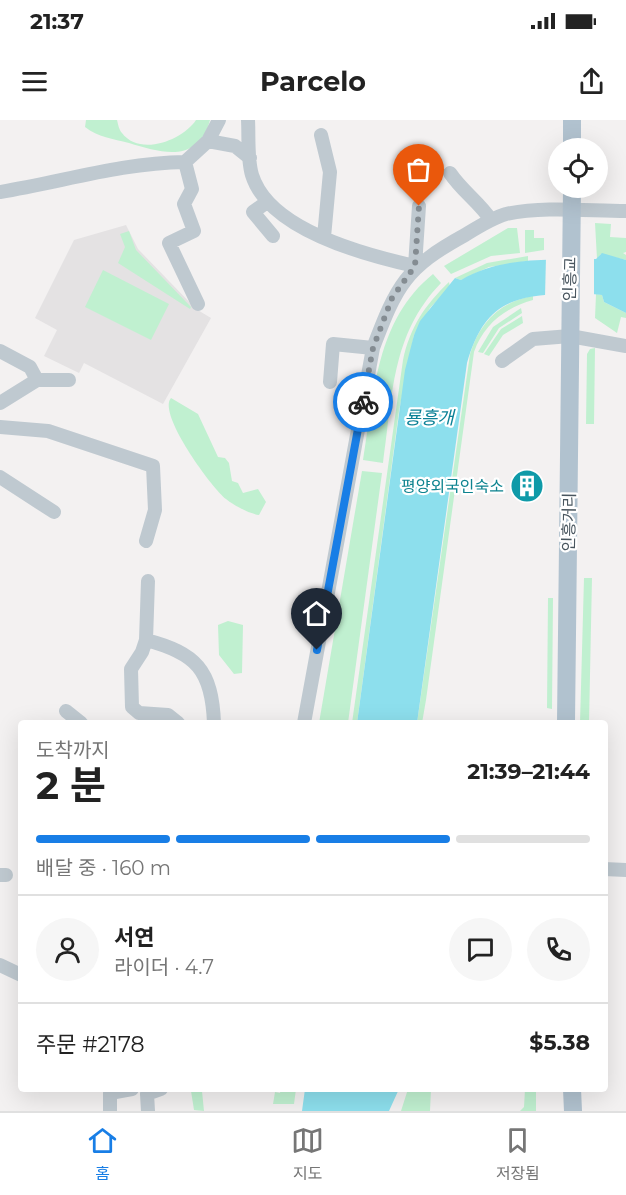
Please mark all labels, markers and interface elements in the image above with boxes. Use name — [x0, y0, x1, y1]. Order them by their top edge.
text: 21:37 — [30, 8, 84, 35]
icon: menu — [18, 65, 51, 98]
text: Parcelo — [260, 65, 366, 98]
icon: share — [575, 65, 608, 98]
map controls — [548, 138, 608, 198]
button: locate — [548, 138, 608, 198]
pin — [393, 144, 444, 206]
icon: bag — [402, 153, 435, 186]
street label: 인흥교 — [560, 257, 580, 301]
courier — [333, 372, 393, 432]
icon: bike — [347, 386, 380, 419]
water label: 룡흥개 — [404, 407, 456, 429]
building icon: 평양외국인숙소 — [509, 468, 545, 504]
place label: 평양외국인숙소 — [401, 477, 504, 496]
street label: 인흥거리 — [559, 492, 579, 552]
pin — [291, 588, 342, 650]
icon: home — [300, 597, 333, 630]
text: 도착까지 — [36, 738, 110, 762]
text: 21:39–21:44 — [467, 758, 590, 785]
text: 2 분 — [36, 761, 106, 809]
text: 배달 중 · 160 m — [36, 856, 171, 880]
button: person — [36, 918, 99, 981]
button: chat — [449, 918, 512, 981]
button: phone — [527, 918, 590, 981]
text: 서연 — [114, 924, 154, 951]
text: 라이더 · 4.7 — [114, 955, 214, 979]
text: $5.38 — [529, 1029, 590, 1056]
text: 주문 #2178 — [36, 1031, 145, 1058]
tab: 홈 — [86, 1124, 119, 1184]
tab: 지도 — [291, 1124, 324, 1184]
tab: 저장됨 — [496, 1124, 540, 1184]

